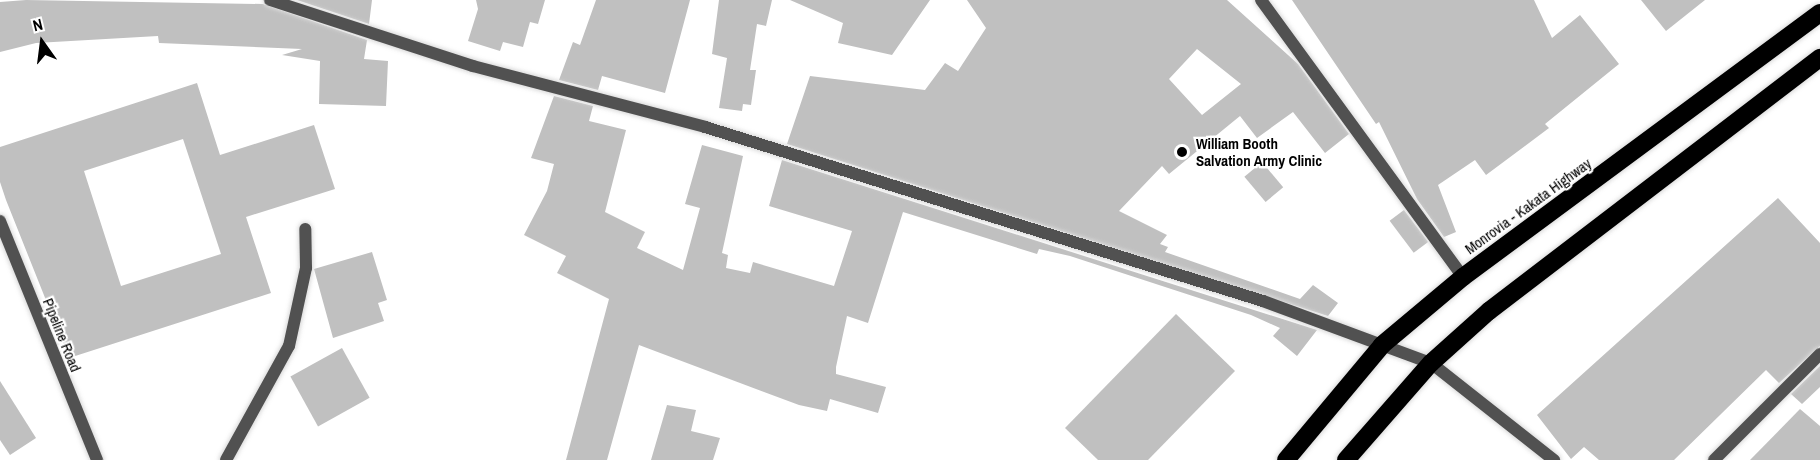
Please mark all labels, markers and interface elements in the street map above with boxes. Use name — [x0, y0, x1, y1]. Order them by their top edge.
north arrow — [12, 12, 72, 72]
text: N — [30, 13, 45, 36]
place label: William Booth Salvation Army Clinic — [1196, 134, 1322, 169]
marker: William Booth Salvation Army Clinic — [1173, 143, 1191, 161]
street label: Monrovia - Kakata Highway — [1461, 154, 1595, 258]
street label: Pipeline Road — [39, 295, 85, 375]

